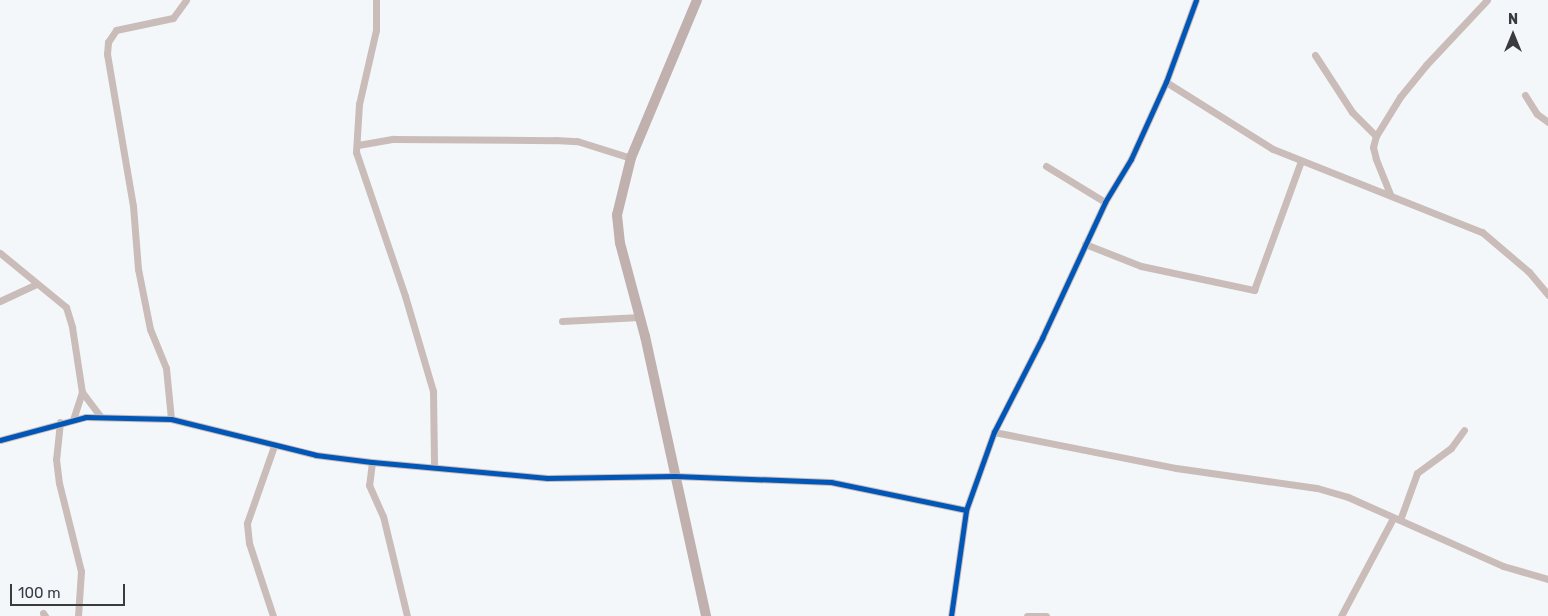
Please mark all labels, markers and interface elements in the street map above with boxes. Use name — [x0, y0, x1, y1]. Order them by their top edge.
north arrow — [1488, 10, 1538, 60]
text: N — [1508, 11, 1518, 28]
scale bar — [12, 574, 128, 606]
text: 100 m — [18, 584, 60, 602]

